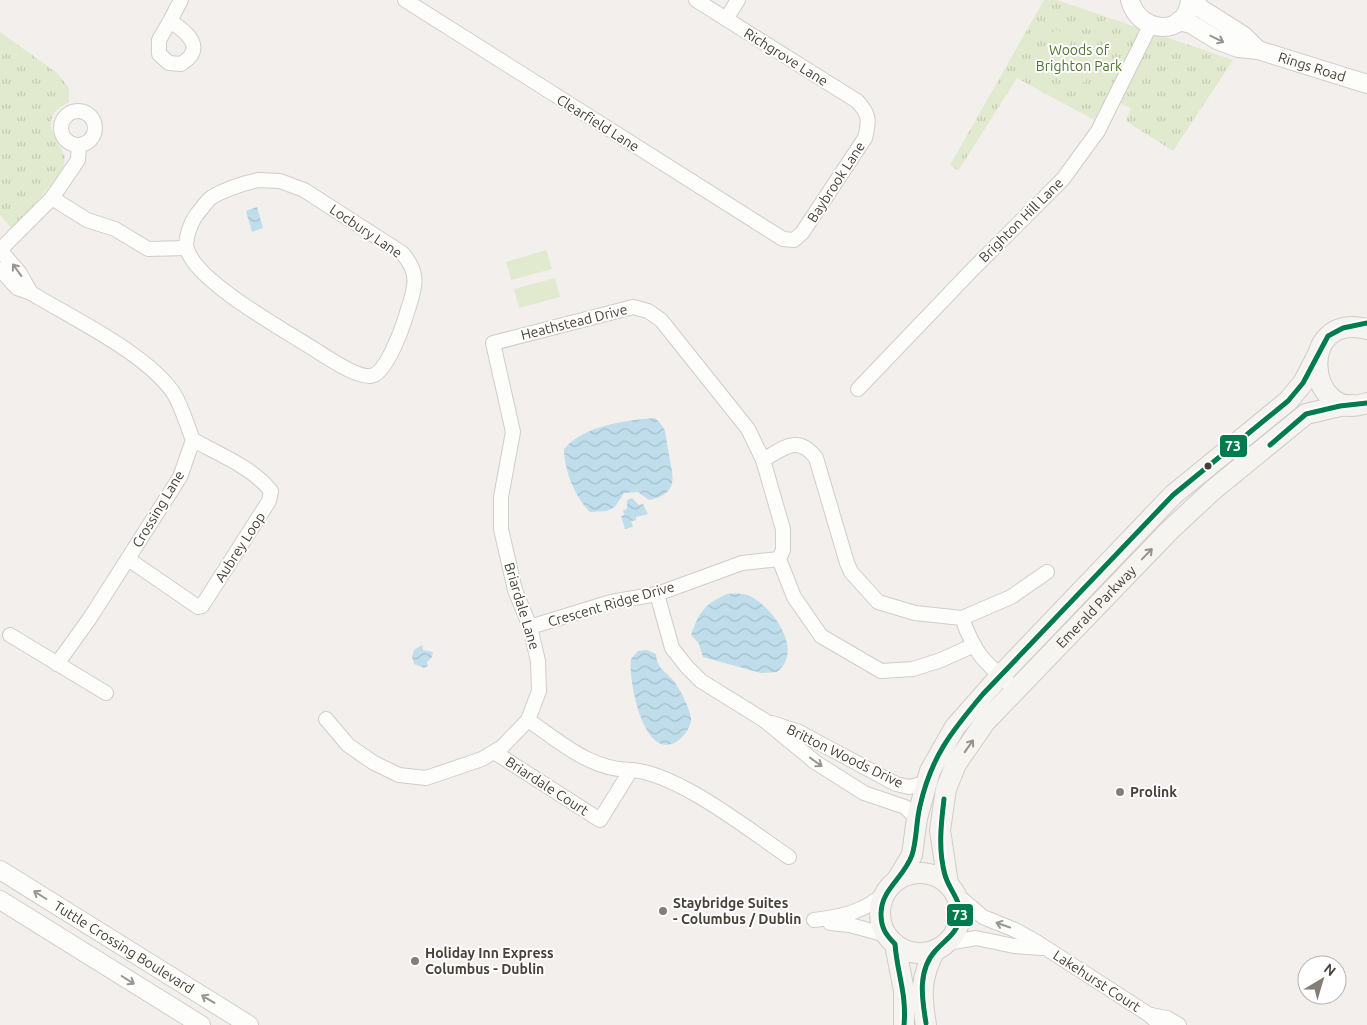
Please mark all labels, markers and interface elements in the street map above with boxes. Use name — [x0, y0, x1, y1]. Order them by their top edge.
street label: Richgrove Lane — [741, 25, 831, 89]
one-way arrow — [1209, 35, 1224, 44]
park label: Woods of Brighton Park — [1036, 42, 1122, 74]
street label: Rings Road — [1276, 49, 1348, 85]
street label: Clearfield Lane — [554, 91, 642, 155]
street label: Baybrook Lane — [804, 139, 868, 225]
street label: Brighton Hill Lane — [976, 175, 1066, 265]
street label: Locbury Lane — [327, 201, 405, 261]
one-way arrow — [12, 263, 22, 277]
street label: Heathstead Drive — [519, 301, 629, 343]
line badge: 73 — [1219, 434, 1248, 458]
text: 73 — [1225, 438, 1241, 454]
unlabelled marker — [1203, 461, 1213, 471]
street label: Crossing Lane — [129, 468, 187, 550]
street label: Aubrey Loop — [212, 509, 268, 585]
one-way arrow — [1141, 548, 1153, 560]
street label: Briardale Lane — [501, 561, 543, 651]
street label: Emerald Parkway — [1053, 562, 1139, 651]
street label: Crescent Ridge Drive — [546, 578, 676, 630]
street label: Britton Woods Drive — [784, 721, 906, 791]
one-way arrow — [964, 739, 974, 753]
street label: Briardale Court — [503, 753, 592, 819]
one-way arrow — [809, 757, 823, 767]
place label: Prolink — [1130, 784, 1177, 800]
marker: Prolink — [1114, 786, 1126, 798]
one-way arrow — [33, 890, 47, 900]
place label: Staybridge Suites - Columbus / Dublin — [673, 895, 801, 927]
street label: Tuttle Crossing Boulevard — [51, 898, 197, 997]
line badge: 73 — [946, 903, 974, 927]
marker: Staybridge Suites - Columbus / Dublin — [657, 905, 669, 917]
text: 73 — [952, 907, 968, 923]
one-way arrow — [995, 920, 1011, 930]
place label: Holiday Inn Express Columbus - Dublin — [425, 945, 554, 977]
street label: Lakehurst Court — [1050, 947, 1144, 1015]
marker: Holiday Inn Express Columbus - Dublin — [409, 955, 421, 967]
north arrow — [1297, 955, 1347, 1005]
text: N — [1321, 960, 1339, 979]
one-way arrow — [121, 975, 135, 985]
one-way arrow — [201, 994, 215, 1004]

